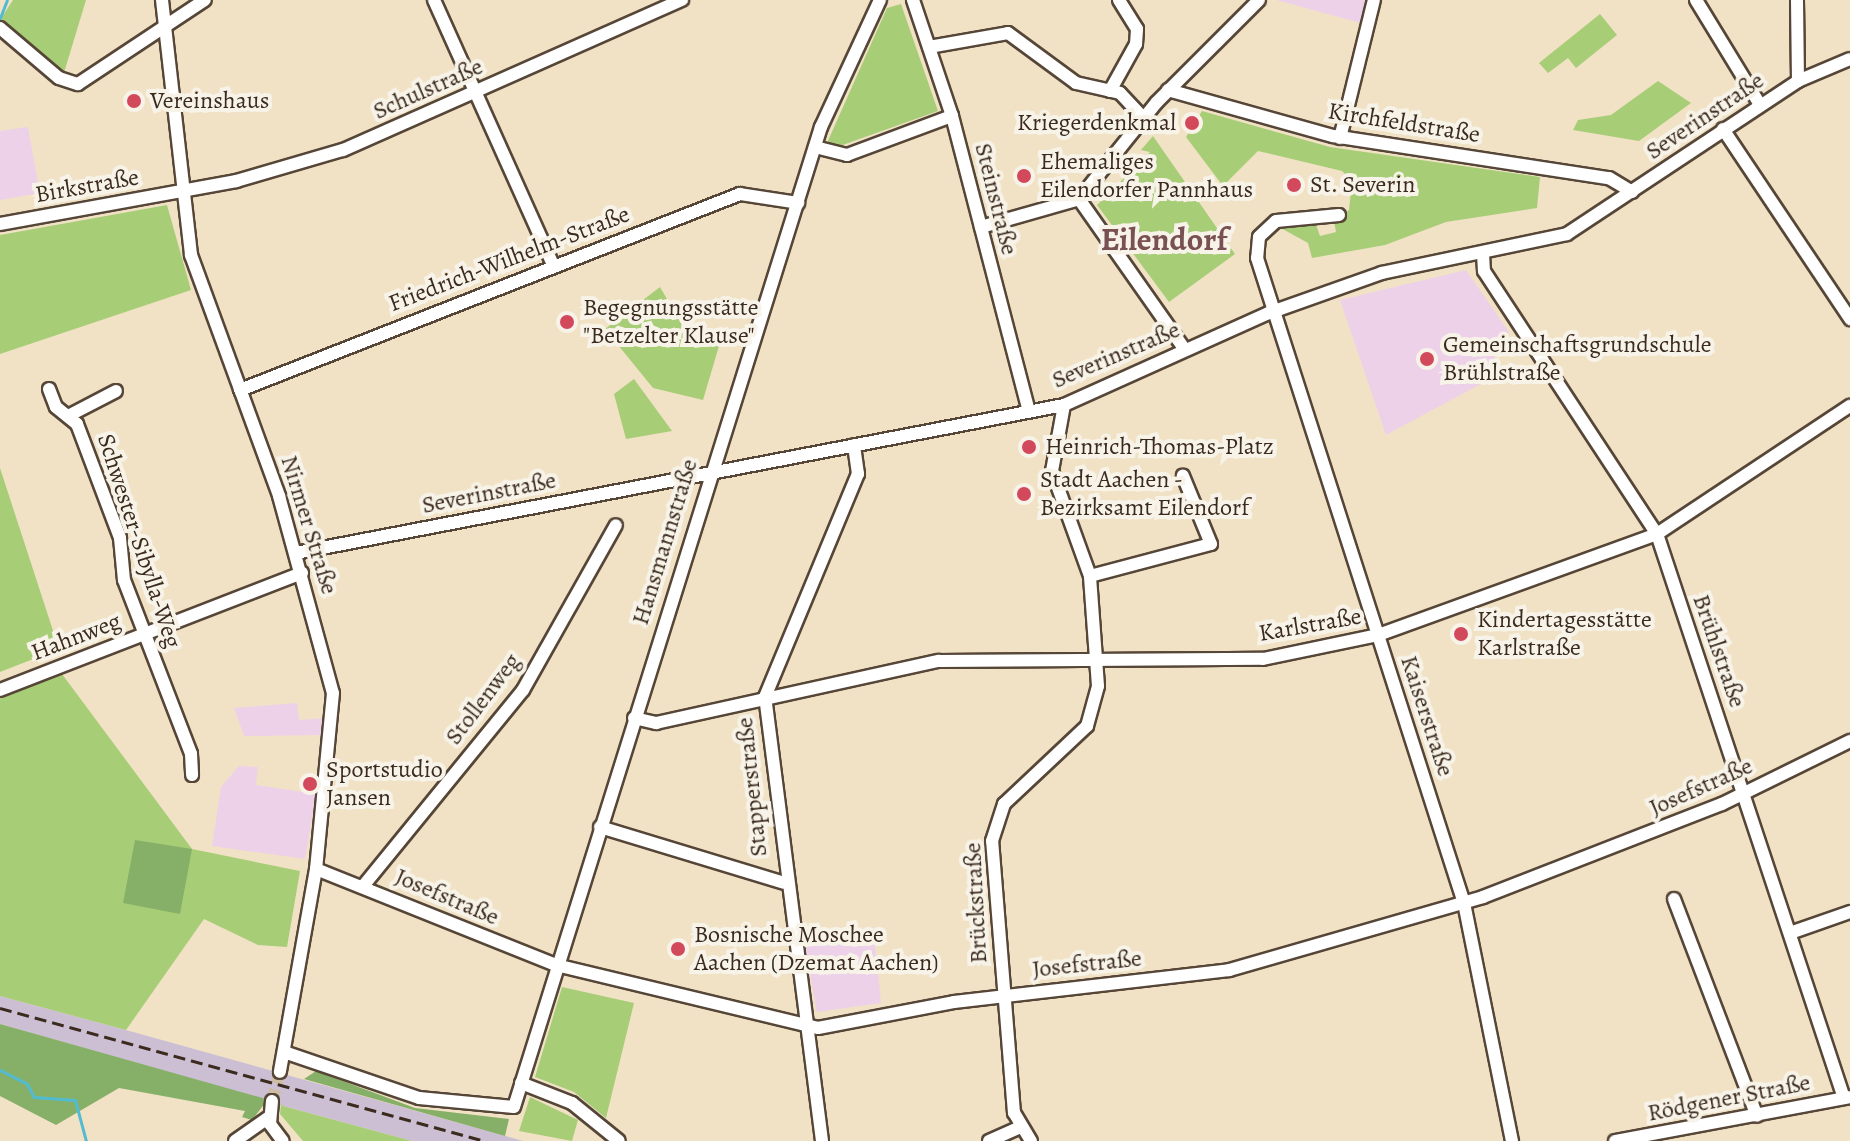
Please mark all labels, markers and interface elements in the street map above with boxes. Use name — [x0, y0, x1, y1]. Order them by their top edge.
street label: Schulstraße — [369, 52, 487, 126]
street label: Severinstraße — [1641, 66, 1769, 166]
place label: Vereinshaus — [150, 87, 269, 115]
marker: Vereinshaus — [125, 92, 143, 110]
street label: Kirchfeldstraße — [1326, 97, 1482, 149]
place label: Kriegerdenkmal — [1017, 109, 1176, 137]
marker: Kriegerdenkmal — [1183, 114, 1201, 132]
street label: Steinstraße — [968, 140, 1024, 258]
place label: Ehemaliges Eilendorfer Pannhaus — [1040, 148, 1253, 204]
street label: Birkstraße — [33, 163, 141, 209]
marker: Ehemaliges Eilendorfer Pannhaus — [1015, 167, 1033, 185]
place label: St. Severin — [1310, 171, 1416, 199]
marker: St. Severin — [1285, 176, 1303, 194]
street label: Friedrich-Wilhelm-Straße — [384, 200, 634, 318]
district label: Eilendorf — [1101, 220, 1227, 258]
place label: Begegnungsstätte "Betzelter Klause" — [583, 294, 758, 350]
marker: Begegnungsstätte "Betzelter Klause" — [558, 313, 576, 331]
street label: Severinstraße — [1048, 315, 1184, 395]
place label: Gemeinschaftsgrundschule Brühlstraße — [1443, 331, 1711, 387]
marker: Gemeinschaftsgrundschule Brühlstraße — [1418, 350, 1436, 368]
street label: Schwester-Sibylla-Weg — [91, 430, 187, 652]
place label: Heinrich-Thomas-Platz — [1045, 433, 1274, 461]
marker: Heinrich-Thomas-Platz — [1020, 438, 1038, 456]
street label: Nirmer Straße — [274, 452, 344, 598]
street label: Hansmannstraße — [626, 456, 704, 628]
street label: Severinstraße — [420, 466, 558, 520]
place label: Stadt Aachen - Bezirksamt Eilendorf — [1040, 466, 1249, 522]
marker: Stadt Aachen - Bezirksamt Eilendorf — [1015, 485, 1033, 503]
street label: Brühlstraße — [1686, 591, 1752, 711]
street label: Karlstraße — [1256, 602, 1364, 648]
place label: Kindertagesstätte Karlstraße — [1477, 606, 1652, 662]
street label: Hahnweg — [27, 607, 125, 667]
marker: Kindertagesstätte Karlstraße — [1452, 625, 1470, 643]
street label: Stollenweg — [439, 648, 527, 750]
street label: Kaiserstraße — [1394, 652, 1460, 780]
street label: Stapperstraße — [730, 716, 774, 858]
street label: Josefstraße — [1645, 752, 1757, 822]
place label: Sportstudio Jansen — [326, 756, 443, 812]
marker: Sportstudio Jansen — [301, 775, 319, 793]
street label: Brückstraße — [958, 842, 994, 964]
street label: Josefstraße — [391, 862, 503, 932]
place label: Bosnische Moschee Aachen (Dzemat Aachen) — [694, 921, 939, 977]
marker: Bosnische Moschee Aachen (Dzemat Aachen) — [669, 940, 687, 958]
street label: Josefstraße — [1031, 944, 1143, 984]
street label: Rödgener Straße — [1645, 1068, 1813, 1128]

